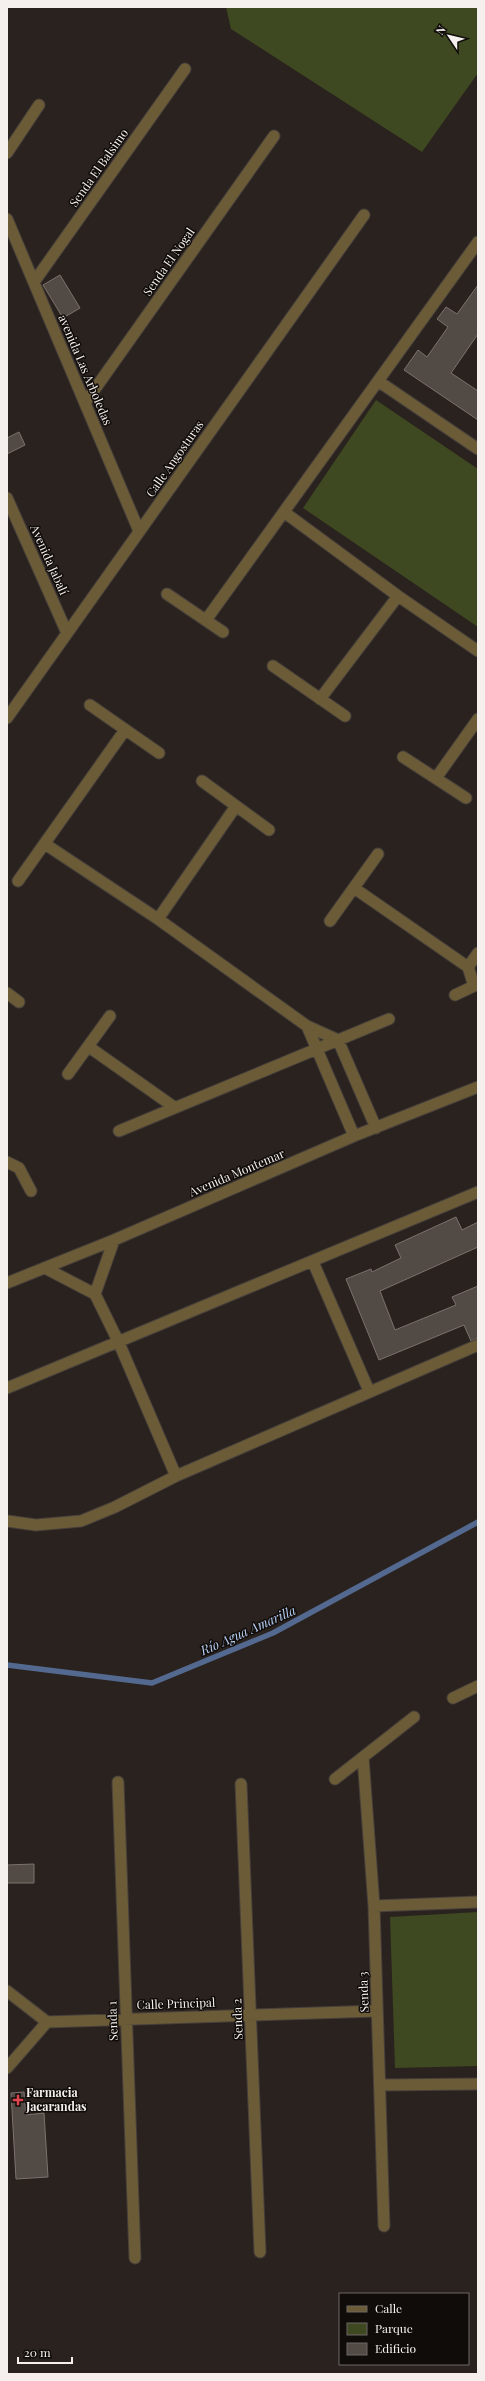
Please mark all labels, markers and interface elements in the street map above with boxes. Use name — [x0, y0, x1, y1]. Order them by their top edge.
north arrow — [429, 16, 469, 56]
text: N — [432, 22, 449, 38]
street label: Senda El Balsimo — [65, 125, 131, 210]
street label: Senda El Nogal — [139, 224, 198, 299]
street label: avenida Las Arboledas — [55, 312, 116, 427]
street label: Calle Angosturas — [142, 417, 207, 500]
street label: Avenida Jabalí — [27, 521, 73, 598]
street label: Avenida Montemar — [186, 1145, 287, 1200]
water label: Río Agua Amarilla — [196, 1601, 298, 1659]
street label: Senda 3 — [354, 1971, 372, 2013]
street label: Calle Principal — [136, 1994, 216, 2012]
street label: Senda 2 — [228, 1998, 246, 2040]
street label: Senda 1 — [103, 2000, 121, 2041]
place label: Farmacia Jacarandas — [25, 2084, 87, 2114]
marker: Farmacia Jacarandas — [13, 2095, 23, 2105]
legend — [339, 2293, 469, 2365]
text: Calle — [375, 2300, 402, 2316]
text: Parque — [375, 2320, 413, 2336]
scale bar — [18, 2339, 72, 2365]
text: Edificio — [375, 2340, 417, 2356]
text: 20 m — [24, 2344, 51, 2360]

